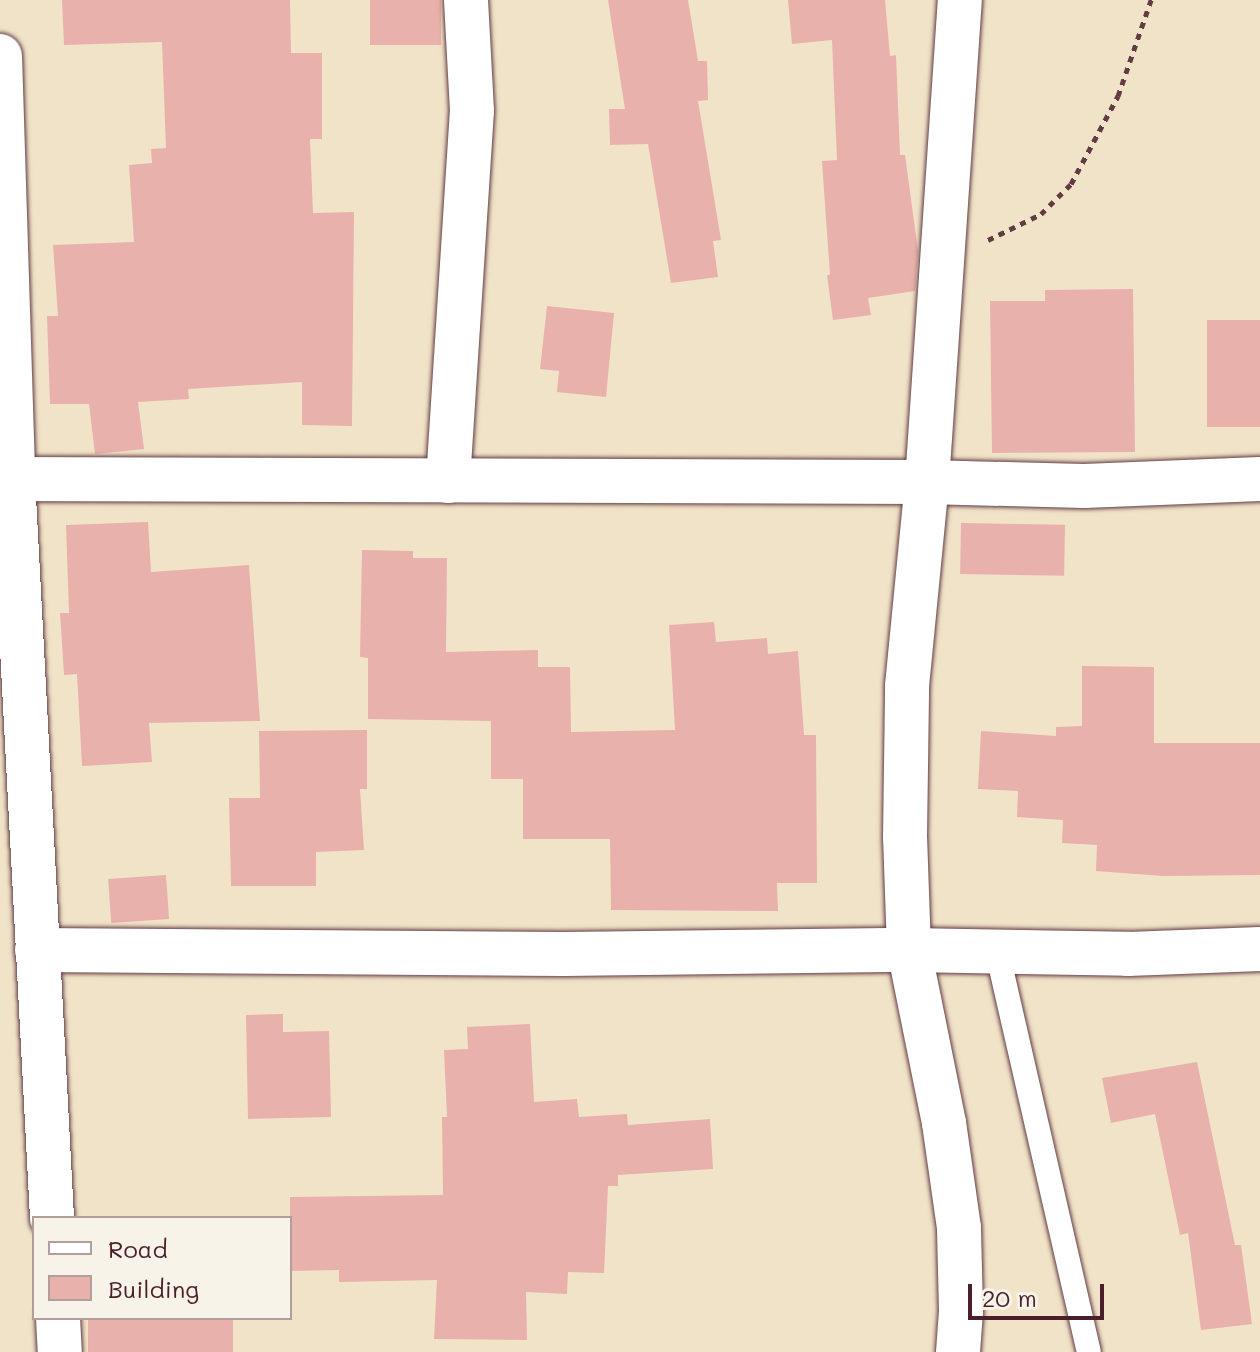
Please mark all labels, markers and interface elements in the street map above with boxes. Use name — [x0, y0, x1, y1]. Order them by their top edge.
legend — [32, 1216, 292, 1320]
text: Road — [108, 1233, 168, 1264]
scale bar — [972, 1268, 1108, 1318]
text: Building — [108, 1273, 199, 1304]
text: 20 m — [982, 1282, 1037, 1313]

